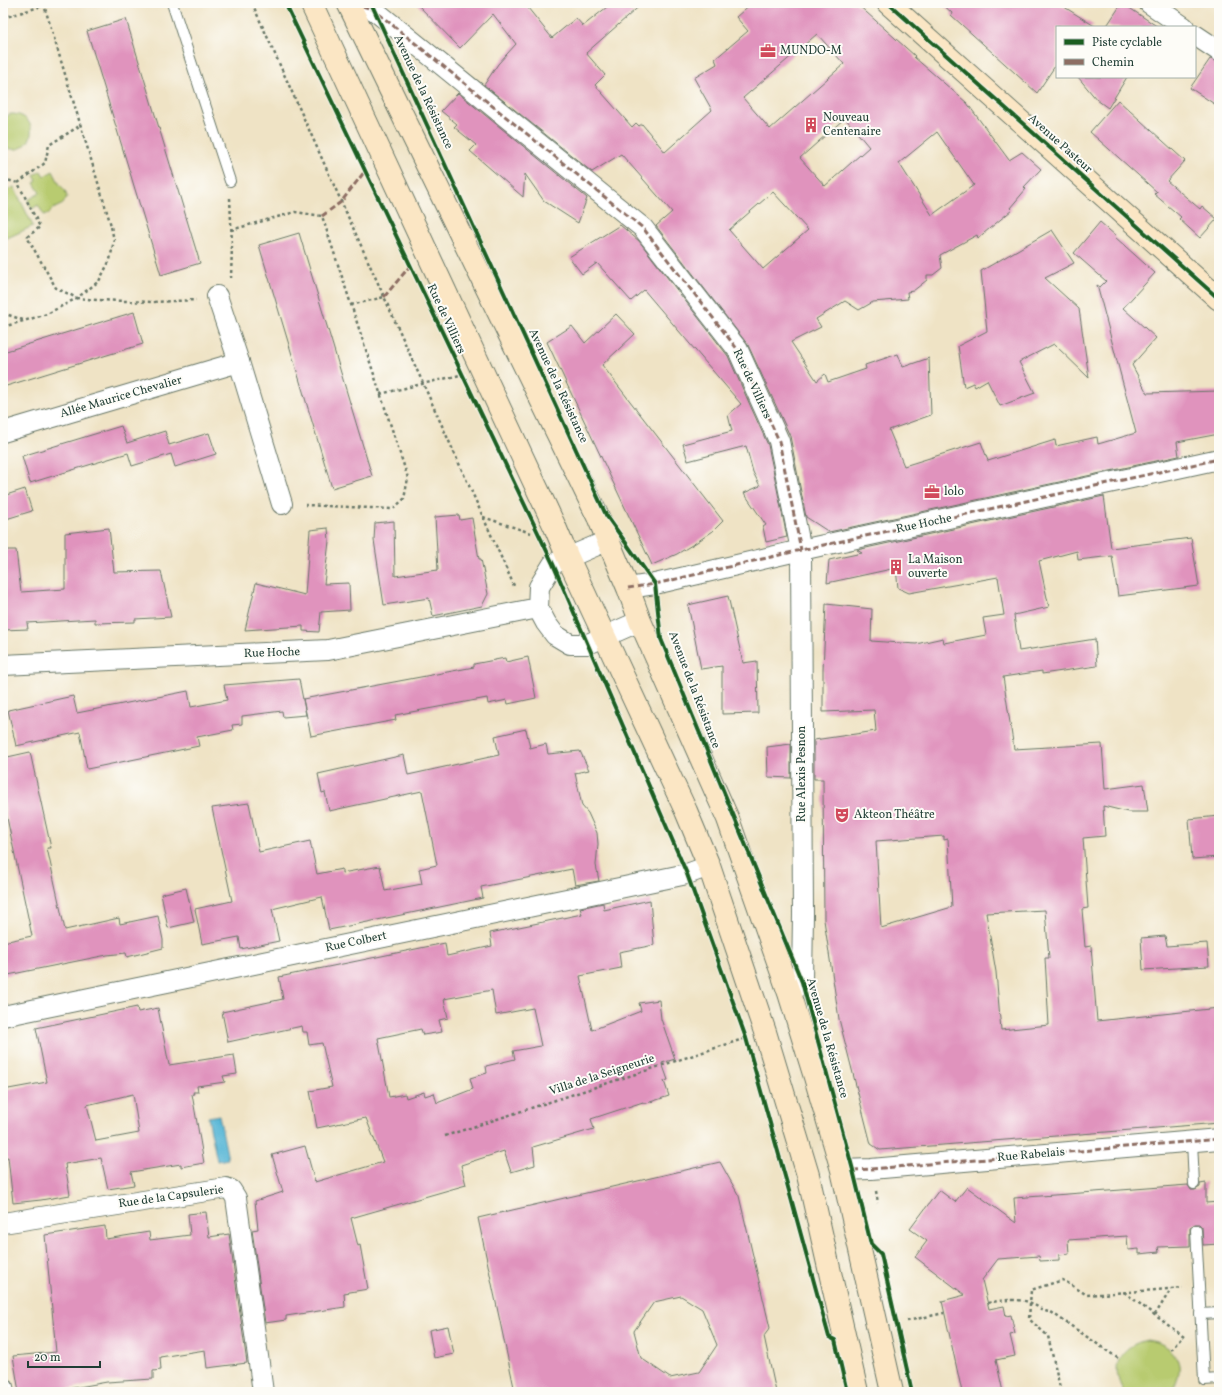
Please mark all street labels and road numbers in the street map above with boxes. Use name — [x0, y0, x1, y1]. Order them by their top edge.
street label: Avenue de la Résistance — [389, 32, 457, 152]
street label: Avenue Pasteur — [1024, 111, 1096, 177]
street label: Rue de Villiers — [423, 281, 469, 357]
street label: Avenue de la Résistance — [524, 326, 592, 446]
street label: Rue de Villiers — [729, 346, 775, 422]
street label: Allée Maurice Chevalier — [58, 372, 184, 422]
street label: Rue Hoche — [895, 510, 954, 538]
street label: Avenue de la Résistance — [664, 629, 724, 751]
street label: Rue Hoche — [244, 644, 301, 662]
street label: Rue Alexis Pesnon — [794, 726, 810, 822]
street label: Rue Colbert — [324, 928, 388, 956]
street label: Avenue de la Résistance — [802, 976, 852, 1100]
street label: Villa de la Seigneurie — [547, 1050, 657, 1100]
street label: Rue Rabelais — [997, 1144, 1065, 1166]
street label: Rue de la Capsulerie — [117, 1182, 225, 1212]

